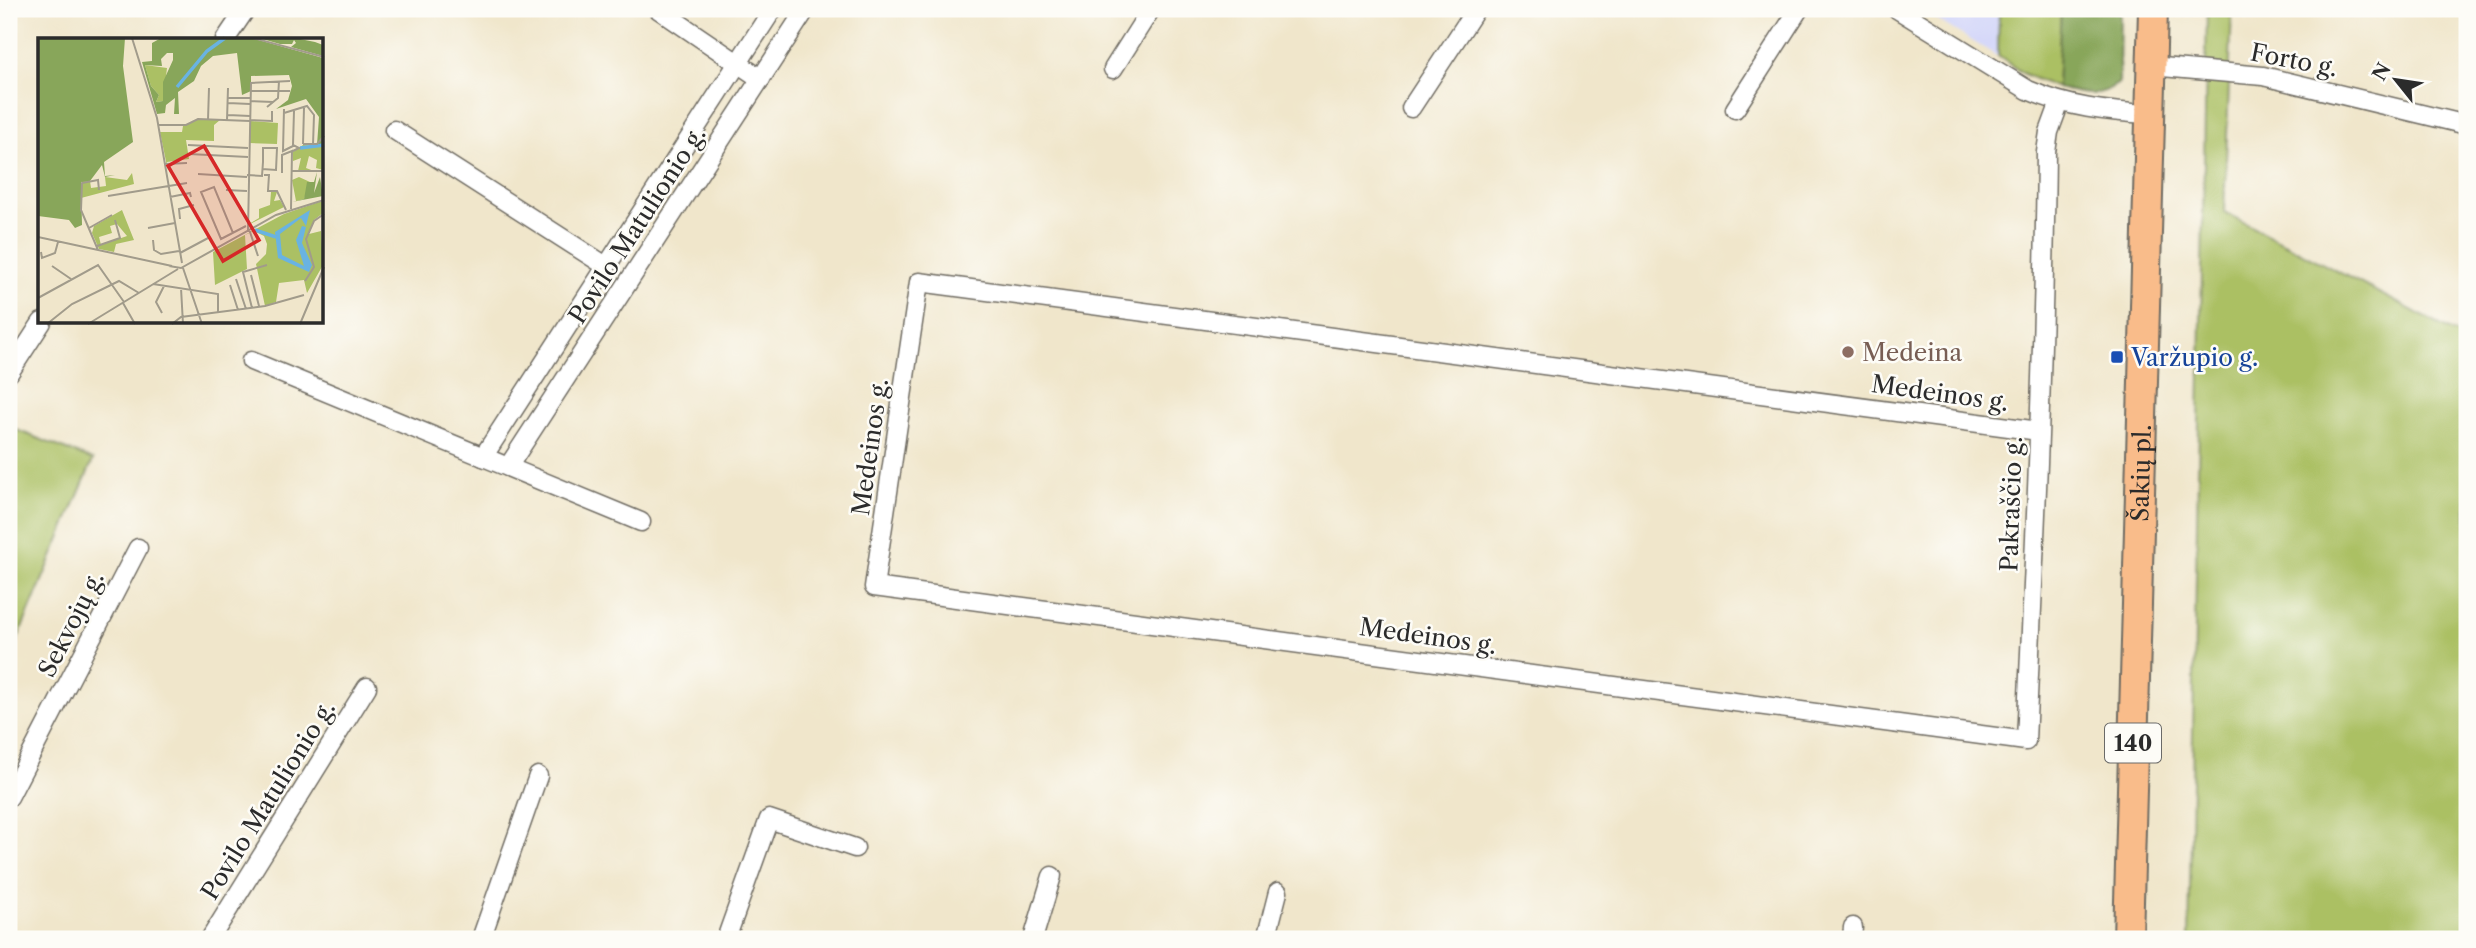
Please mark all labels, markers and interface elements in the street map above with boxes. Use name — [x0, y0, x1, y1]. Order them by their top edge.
street label: Forto g. — [2248, 37, 2340, 83]
inset map — [38, 38, 324, 324]
north arrow — [2360, 46, 2430, 116]
text: N — [2368, 59, 2396, 85]
street label: Povilo Matulionio g. — [562, 121, 712, 329]
place label: Medeina — [1862, 338, 1963, 367]
place label: Varžupio g. — [2130, 343, 2258, 372]
marker: Medeina — [1840, 344, 1856, 360]
marker: Varžupio g. — [2109, 349, 2125, 365]
street label: Medeinos g. — [1870, 369, 2010, 417]
street label: Medeinos g. — [846, 377, 894, 517]
street label: Šakių pl. — [2124, 424, 2156, 522]
street label: Pakraščio g. — [1994, 436, 2028, 572]
street label: Sekvojų g. — [32, 566, 110, 682]
street label: Medeinos g. — [1358, 612, 1498, 660]
street label: Povilo Matulionio g. — [195, 695, 341, 905]
road number: 140 — [2105, 723, 2161, 762]

